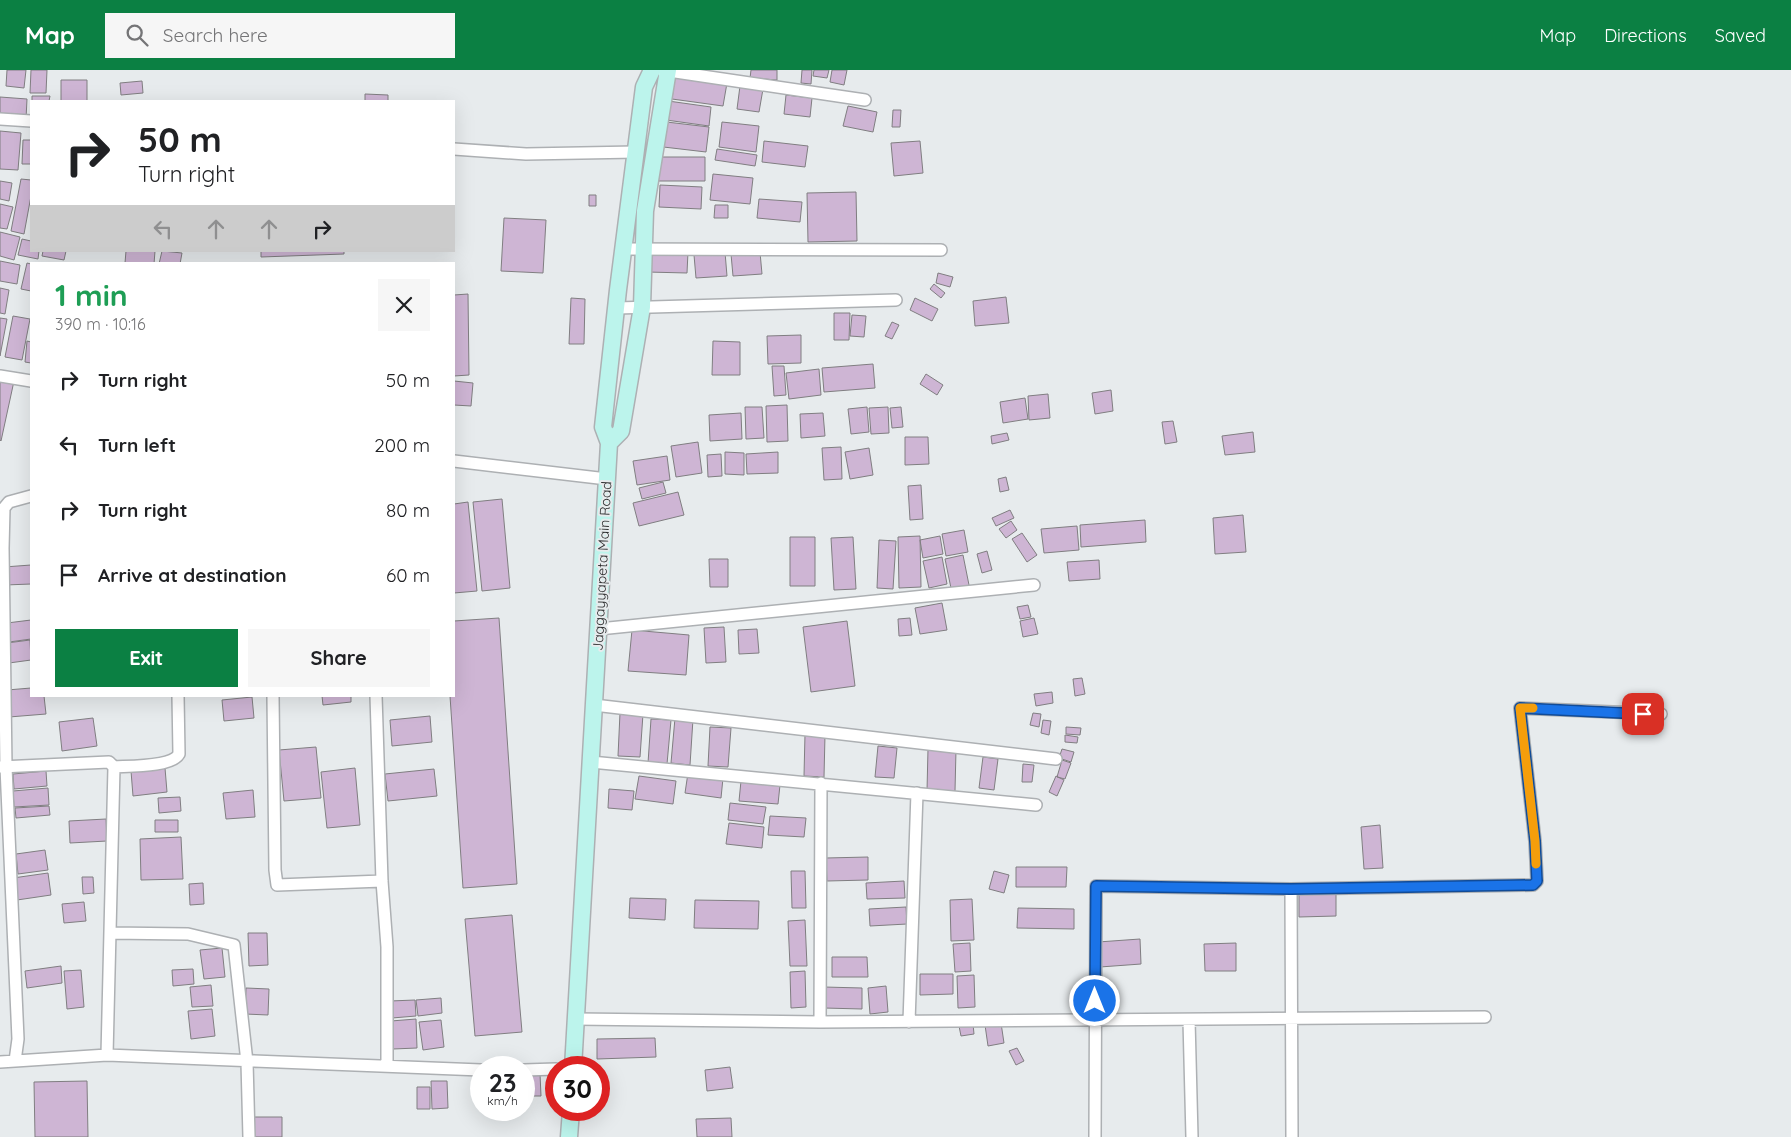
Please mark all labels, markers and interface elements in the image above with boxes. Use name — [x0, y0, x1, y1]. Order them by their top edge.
search box — [105, 13, 455, 58]
text: Map — [25, 20, 75, 50]
icon: search — [123, 21, 151, 49]
text: Search here — [163, 23, 268, 47]
text: Map — [1539, 24, 1576, 47]
text: Directions — [1604, 24, 1687, 47]
text: Saved — [1715, 24, 1766, 47]
text: 50 m — [138, 117, 222, 161]
icon: right — [55, 120, 120, 185]
text: Turn right — [138, 160, 235, 188]
icon: left — [149, 215, 177, 243]
icon: ahead — [202, 215, 230, 243]
icon: ahead — [255, 215, 283, 243]
icon: right — [308, 215, 336, 243]
text: 1 min — [55, 276, 128, 314]
button: close — [378, 279, 430, 331]
text: 390 m · 10:16 — [55, 314, 146, 334]
icon: right — [55, 366, 83, 394]
text: Turn right — [98, 368, 187, 392]
text: 50 m — [386, 368, 430, 392]
icon: left — [55, 431, 83, 459]
text: Turn left — [98, 433, 176, 457]
text: 200 m — [374, 433, 430, 457]
street label: Jaggayyapeta Main Road — [589, 481, 615, 651]
icon: right — [55, 496, 83, 524]
text: Turn right — [98, 498, 187, 522]
text: 80 m — [386, 498, 430, 522]
icon: arrive — [55, 561, 83, 589]
text: Arrive at destination — [98, 563, 287, 587]
text: 60 m — [386, 563, 430, 587]
button: Exit — [55, 629, 238, 687]
button: Share — [248, 629, 430, 687]
pin — [1622, 693, 1664, 735]
icon: arrive — [1629, 700, 1657, 728]
position arrow — [1068, 974, 1120, 1026]
speed limit sign: 30 — [545, 1056, 610, 1121]
text: 23 — [489, 1067, 516, 1098]
text: km/h — [487, 1093, 518, 1108]

